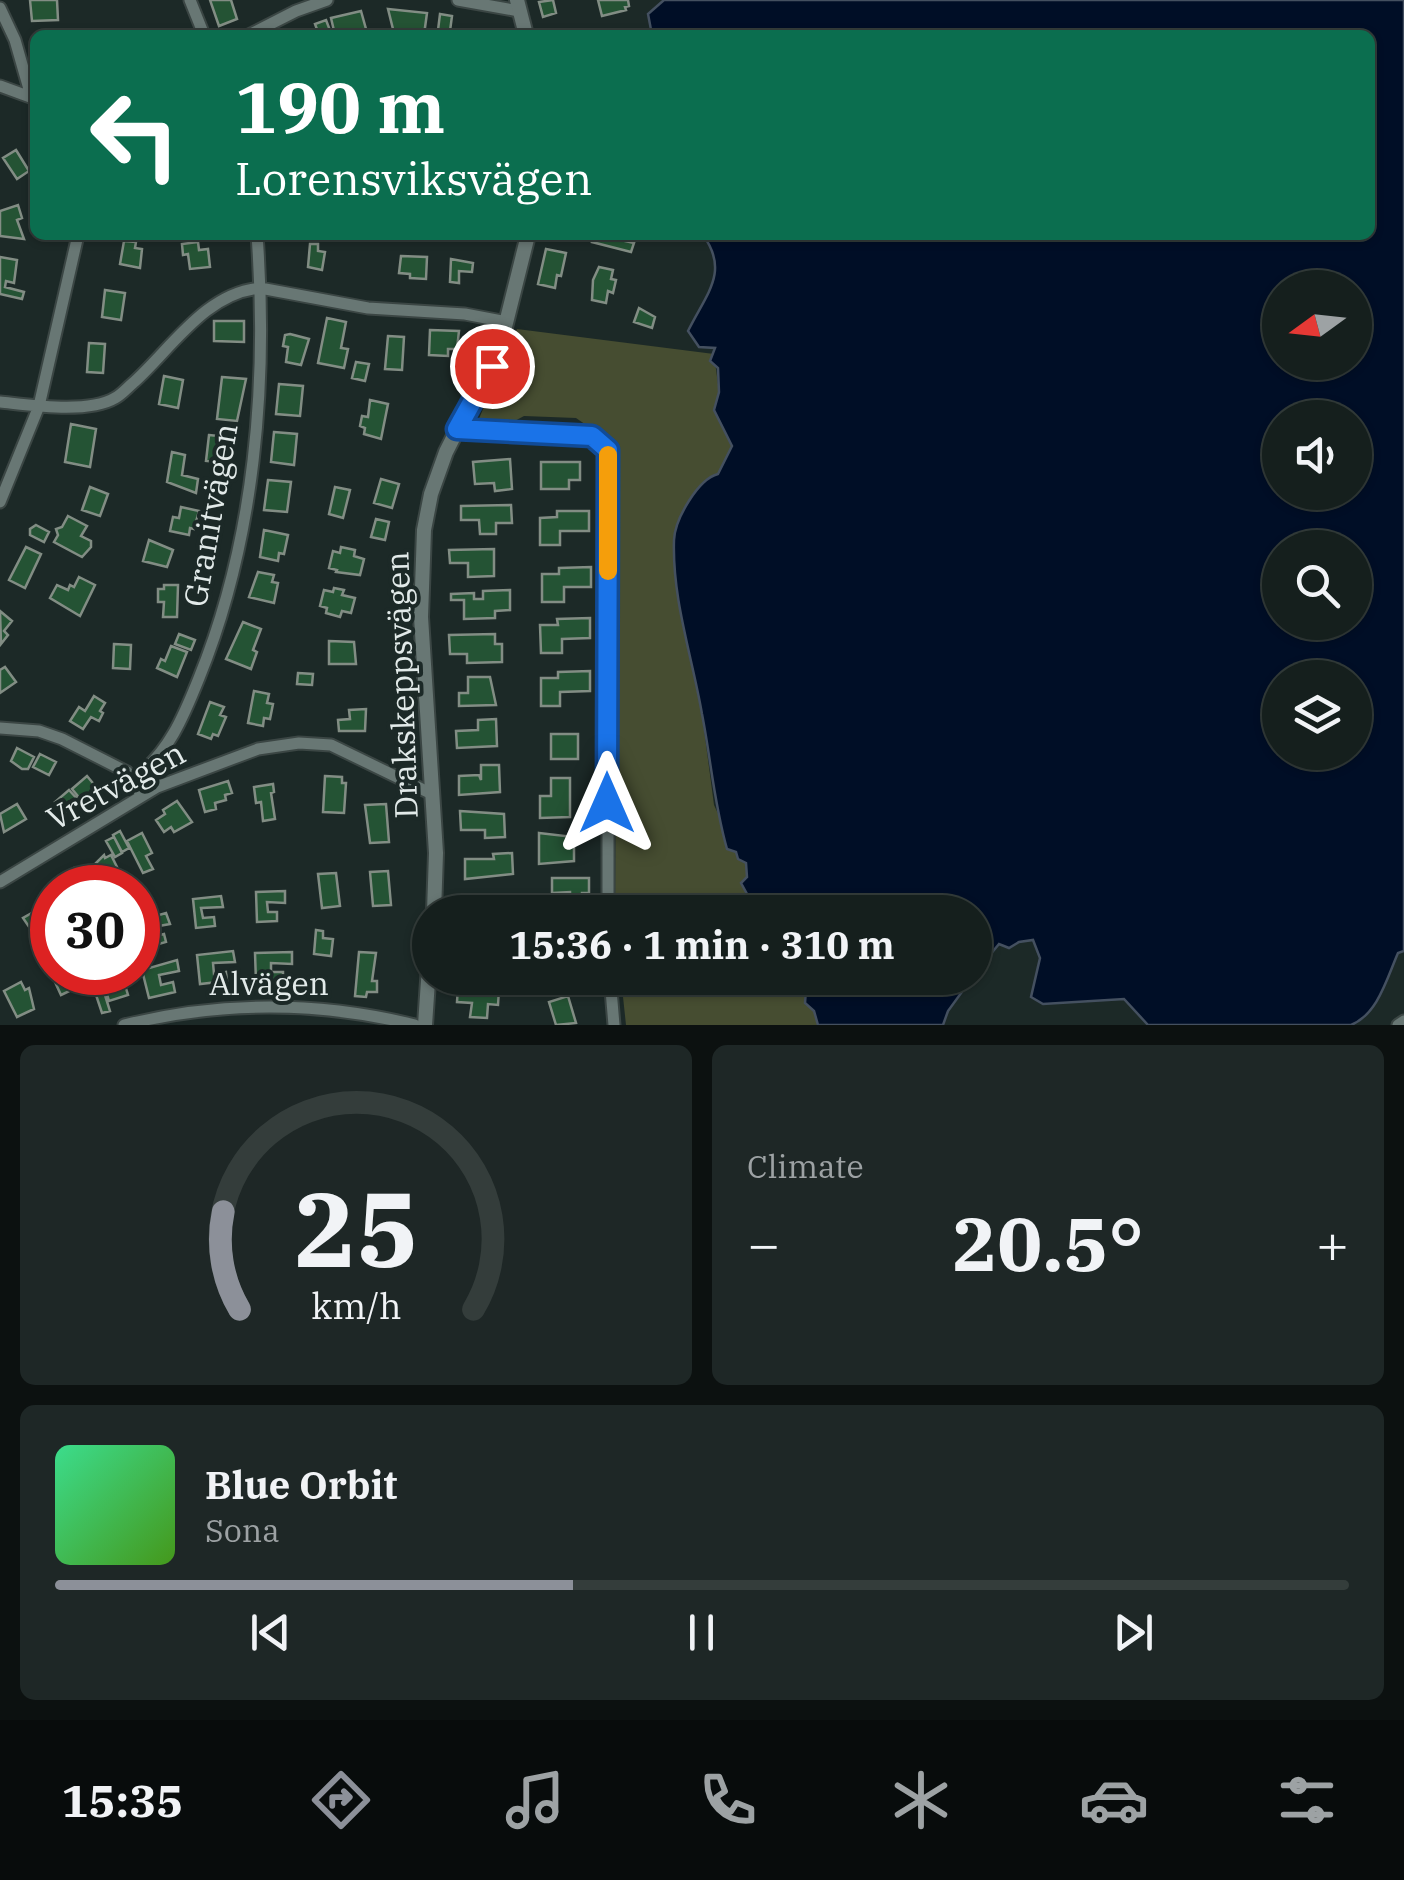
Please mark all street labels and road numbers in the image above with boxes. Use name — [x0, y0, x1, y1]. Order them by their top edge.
street label: Granitvägen — [173, 420, 247, 610]
street label: Drakskeppsvägen — [375, 551, 427, 819]
street label: Vretvägen — [39, 731, 192, 839]
street label: Alvägen — [209, 962, 329, 1004]

